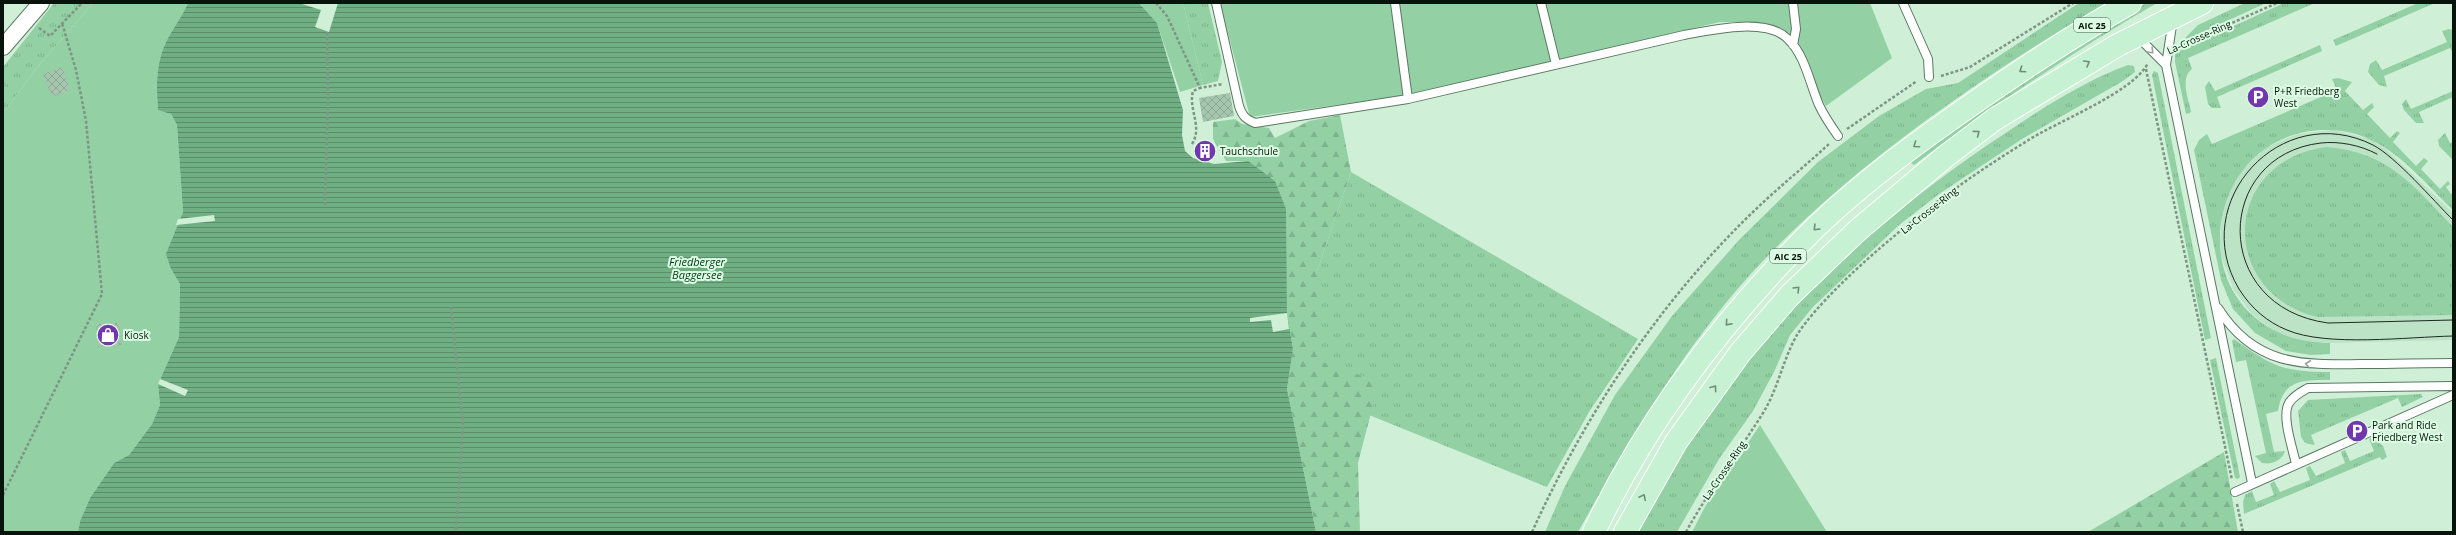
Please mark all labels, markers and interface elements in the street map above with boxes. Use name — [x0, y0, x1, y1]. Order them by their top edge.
street label: La-Crosse-Ring — [2165, 16, 2234, 57]
road number: AIC 25 — [2074, 18, 2110, 32]
one-way arrow — [2146, 46, 2154, 54]
one-way arrow — [2083, 60, 2090, 67]
one-way arrow — [2019, 65, 2026, 73]
parking icon: P+R Friedberg West — [2245, 84, 2271, 110]
place label: P+R Friedberg West — [2274, 84, 2340, 110]
one-way arrow — [1973, 131, 1980, 138]
building icon: Tauchschule — [1192, 138, 1218, 164]
one-way arrow — [1913, 140, 1920, 147]
place label: Tauchschule — [1220, 144, 1278, 158]
street label: La-Crosse-Ring — [1897, 183, 1961, 237]
one-way arrow — [1813, 223, 1821, 231]
road number: AIC 25 — [1770, 249, 1806, 263]
water label: Friedberger Baggersee — [669, 254, 726, 282]
one-way arrow — [1792, 286, 1800, 294]
one-way arrow — [1725, 319, 1732, 326]
shop icon: Kiosk — [95, 322, 121, 348]
place label: Kiosk — [124, 328, 149, 342]
one-way arrow — [2305, 360, 2311, 369]
one-way arrow — [1709, 386, 1716, 393]
parking icon: Park and Ride Friedberg West — [2344, 418, 2370, 444]
place label: Park and Ride Friedberg West — [2372, 418, 2443, 444]
street label: La-Crosse-Ring — [1699, 437, 1749, 503]
one-way arrow — [1638, 494, 1646, 502]

